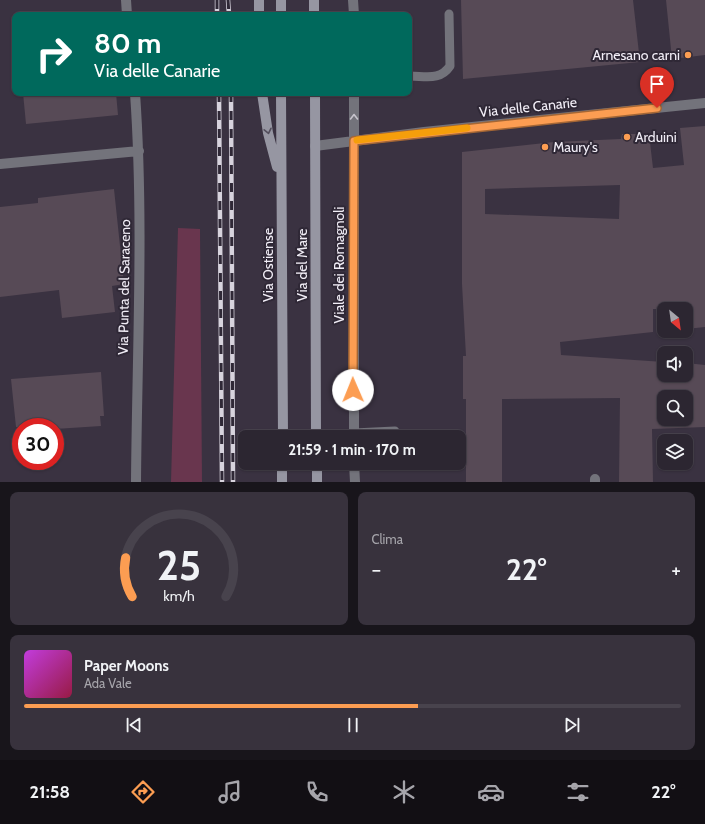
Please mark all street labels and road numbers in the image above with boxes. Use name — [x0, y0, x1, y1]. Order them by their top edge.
street label: Via delle Canarie — [478, 93, 578, 121]
street label: Viale dei Romagnoli — [330, 206, 348, 324]
street label: Via Punta del Saraceno — [114, 219, 134, 355]
street label: Via Ostiense — [259, 228, 277, 302]
street label: Via del Mare — [293, 229, 311, 301]

